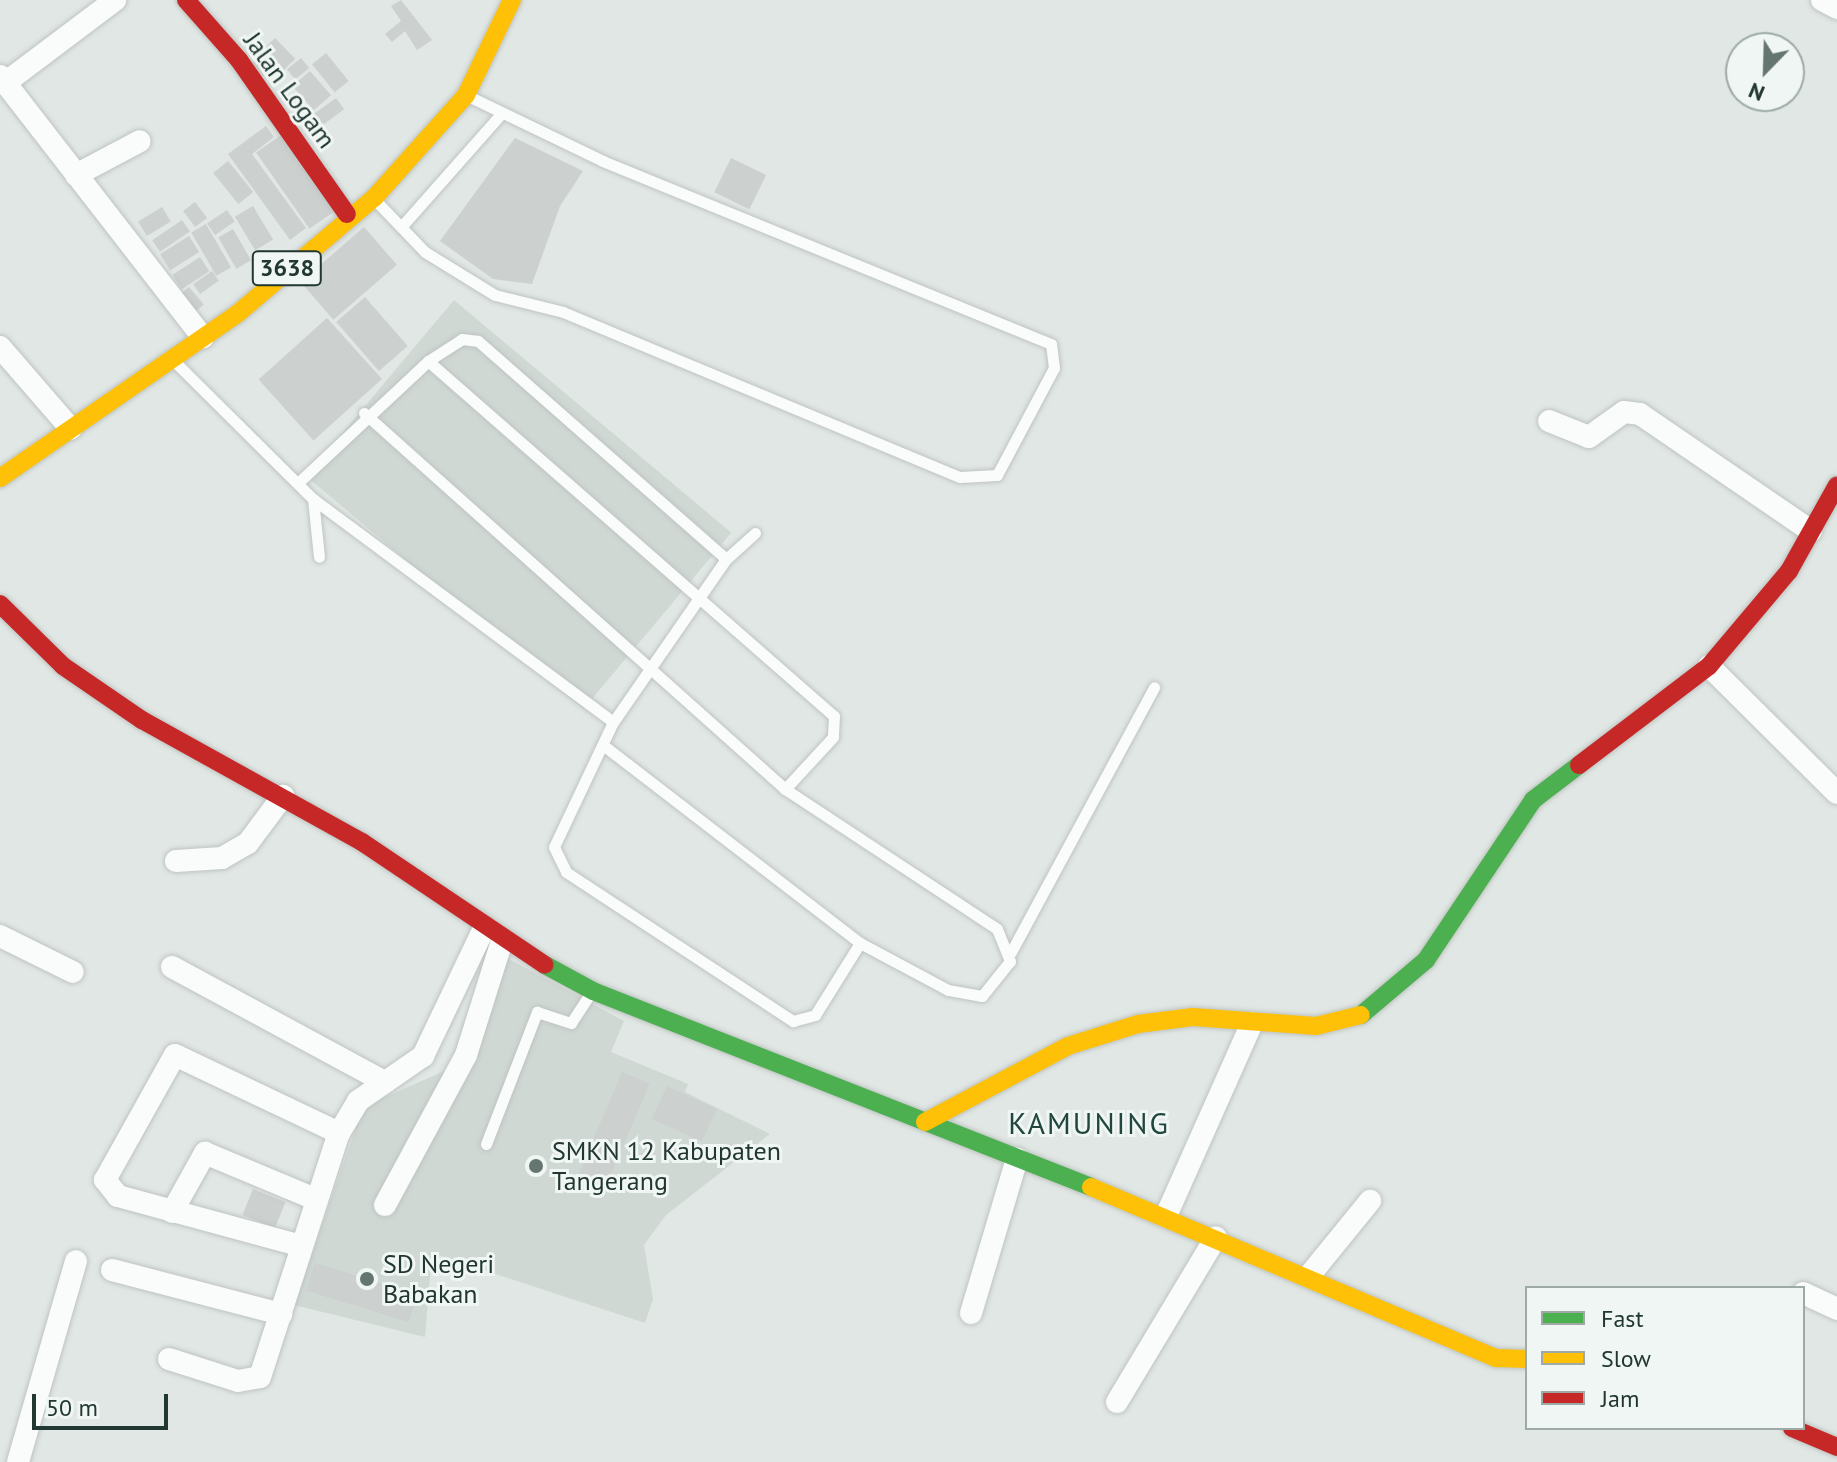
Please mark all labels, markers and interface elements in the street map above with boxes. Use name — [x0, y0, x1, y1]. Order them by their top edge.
street label: Jalan Logam — [237, 26, 343, 154]
north arrow — [1725, 32, 1805, 112]
text: N — [1744, 77, 1769, 108]
road number: 3638 — [251, 248, 323, 288]
district label: KAMUNING — [1008, 1105, 1170, 1141]
place label: SMKN 12 Kabupaten Tangerang — [552, 1135, 781, 1196]
marker: SMKN 12 Kabupaten Tangerang — [527, 1157, 545, 1175]
place label: SD Negeri Babakan — [383, 1248, 494, 1310]
marker: SD Negeri Babakan — [358, 1270, 376, 1288]
legend — [1525, 1286, 1805, 1430]
text: Fast — [1601, 1303, 1644, 1334]
text: Slow — [1601, 1343, 1651, 1374]
scale bar — [36, 1378, 172, 1428]
text: Jam — [1601, 1383, 1639, 1414]
text: 50 m — [46, 1392, 98, 1423]

